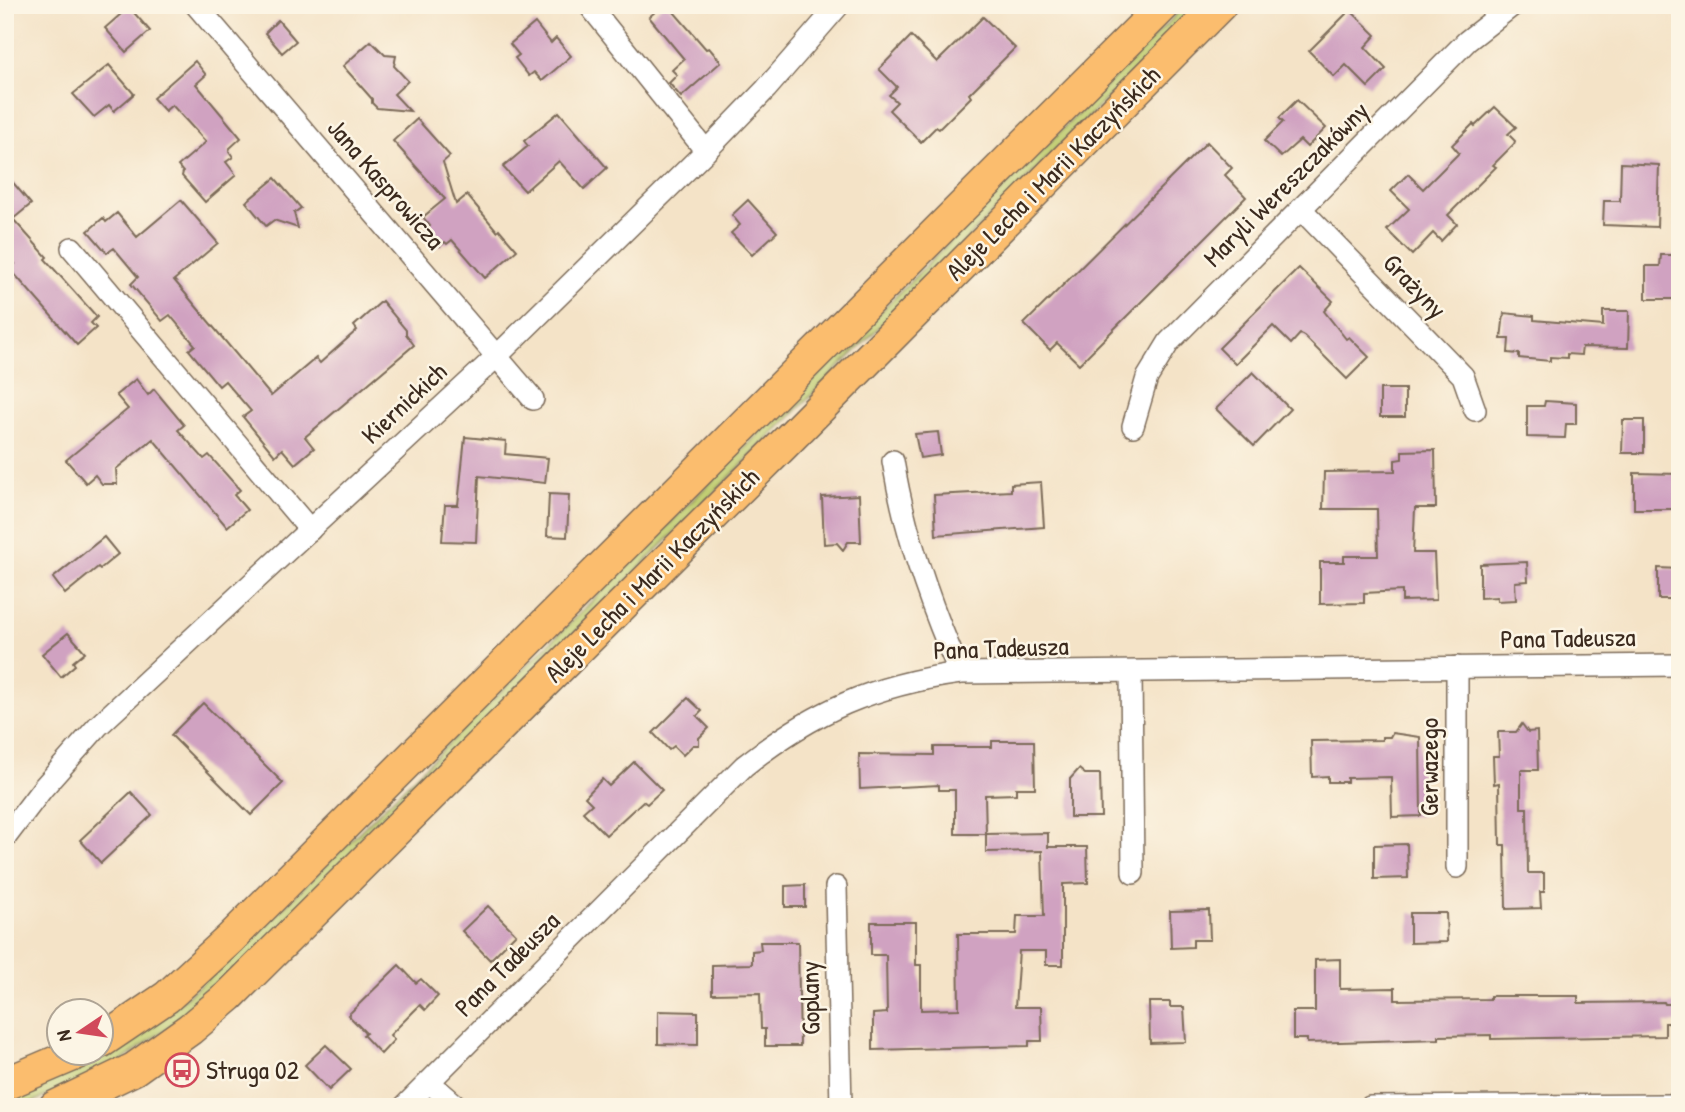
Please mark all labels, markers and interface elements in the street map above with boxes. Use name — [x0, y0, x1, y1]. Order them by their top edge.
street label: Aleje Lecha i Marii Kaczyńskich — [938, 58, 1168, 288]
street label: Maryli Wereszczakówny — [1195, 93, 1376, 274]
street label: Jana Kasprowicza — [320, 111, 453, 256]
street label: Grażyny — [1376, 246, 1455, 326]
street label: Kiernickich — [353, 354, 454, 451]
street label: Aleje Lecha i Marii Kaczyńskich — [537, 460, 767, 690]
street label: Pana Tadeusza — [1500, 619, 1636, 656]
street label: Pana Tadeusza — [933, 628, 1069, 667]
street label: Gerwazego — [1411, 718, 1446, 816]
street label: Pana Tadeusza — [446, 903, 567, 1024]
street label: Goplany — [791, 961, 828, 1035]
north arrow — [46, 996, 116, 1066]
text: N — [50, 1028, 77, 1044]
bus stop icon: Struga 02 — [163, 1051, 201, 1089]
place label: Struga 02 — [206, 1052, 299, 1087]

